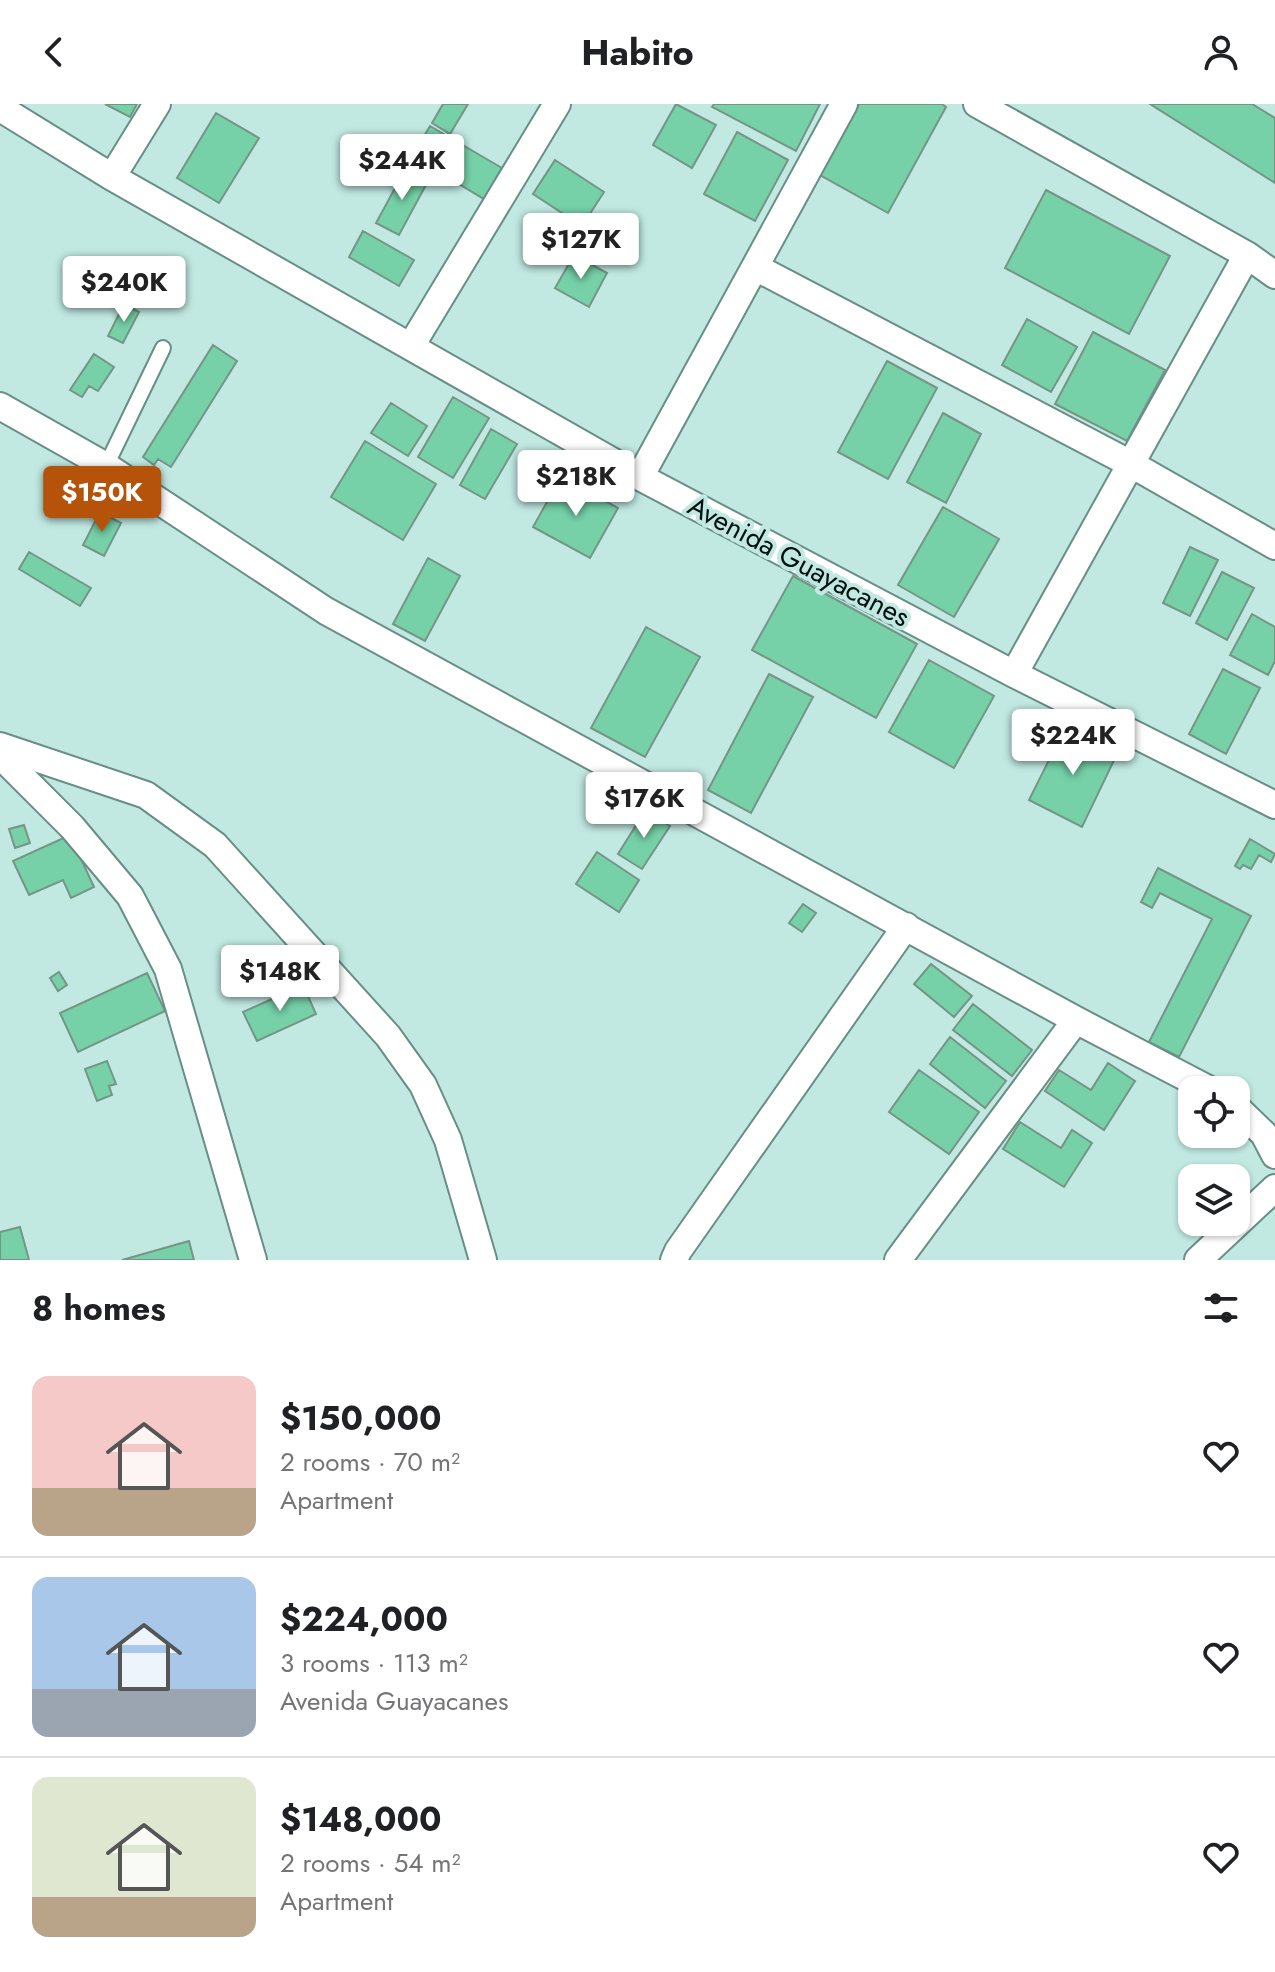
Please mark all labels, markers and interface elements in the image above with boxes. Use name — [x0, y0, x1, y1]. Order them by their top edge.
text: Habito — [581, 26, 694, 78]
icon: back — [32, 30, 76, 74]
icon: person — [1199, 30, 1243, 74]
pin: $244K — [346, 134, 458, 202]
text: $244K — [358, 141, 446, 179]
pin: $127K — [525, 213, 637, 281]
text: $127K — [541, 220, 621, 258]
pin: $240K — [68, 256, 180, 324]
text: $240K — [81, 263, 167, 301]
pin: $218K — [520, 450, 632, 518]
text: $218K — [536, 457, 616, 495]
pin: $150K — [46, 466, 158, 534]
text: $150K — [61, 473, 143, 511]
street label: Avenida Guayacanes — [681, 486, 917, 637]
pin: $224K — [1017, 709, 1129, 777]
text: $224K — [1030, 716, 1116, 754]
pin: $176K — [588, 772, 700, 840]
text: $176K — [604, 779, 684, 817]
pin: $148K — [224, 945, 336, 1013]
text: $148K — [239, 952, 321, 990]
map controls — [1178, 1076, 1250, 1236]
button: locate — [1178, 1076, 1250, 1148]
button: layers — [1178, 1164, 1250, 1236]
text: 8 homes — [32, 1284, 166, 1333]
icon: filters — [1199, 1286, 1243, 1330]
text: $150,000 — [280, 1394, 441, 1443]
icon: home — [96, 1408, 192, 1504]
icon: heart — [1199, 1434, 1243, 1478]
text: 2 rooms · 70 m² — [280, 1443, 460, 1481]
text: Apartment — [280, 1481, 393, 1519]
text: $224,000 — [280, 1595, 448, 1644]
icon: home — [96, 1609, 192, 1705]
icon: heart — [1199, 1635, 1243, 1679]
text: 3 rooms · 113 m² — [280, 1644, 468, 1682]
text: Avenida Guayacanes — [280, 1682, 508, 1720]
text: $148,000 — [280, 1795, 442, 1844]
icon: home — [96, 1809, 192, 1905]
icon: heart — [1199, 1835, 1243, 1879]
text: 2 rooms · 54 m² — [280, 1844, 461, 1882]
text: Apartment — [280, 1882, 393, 1920]

